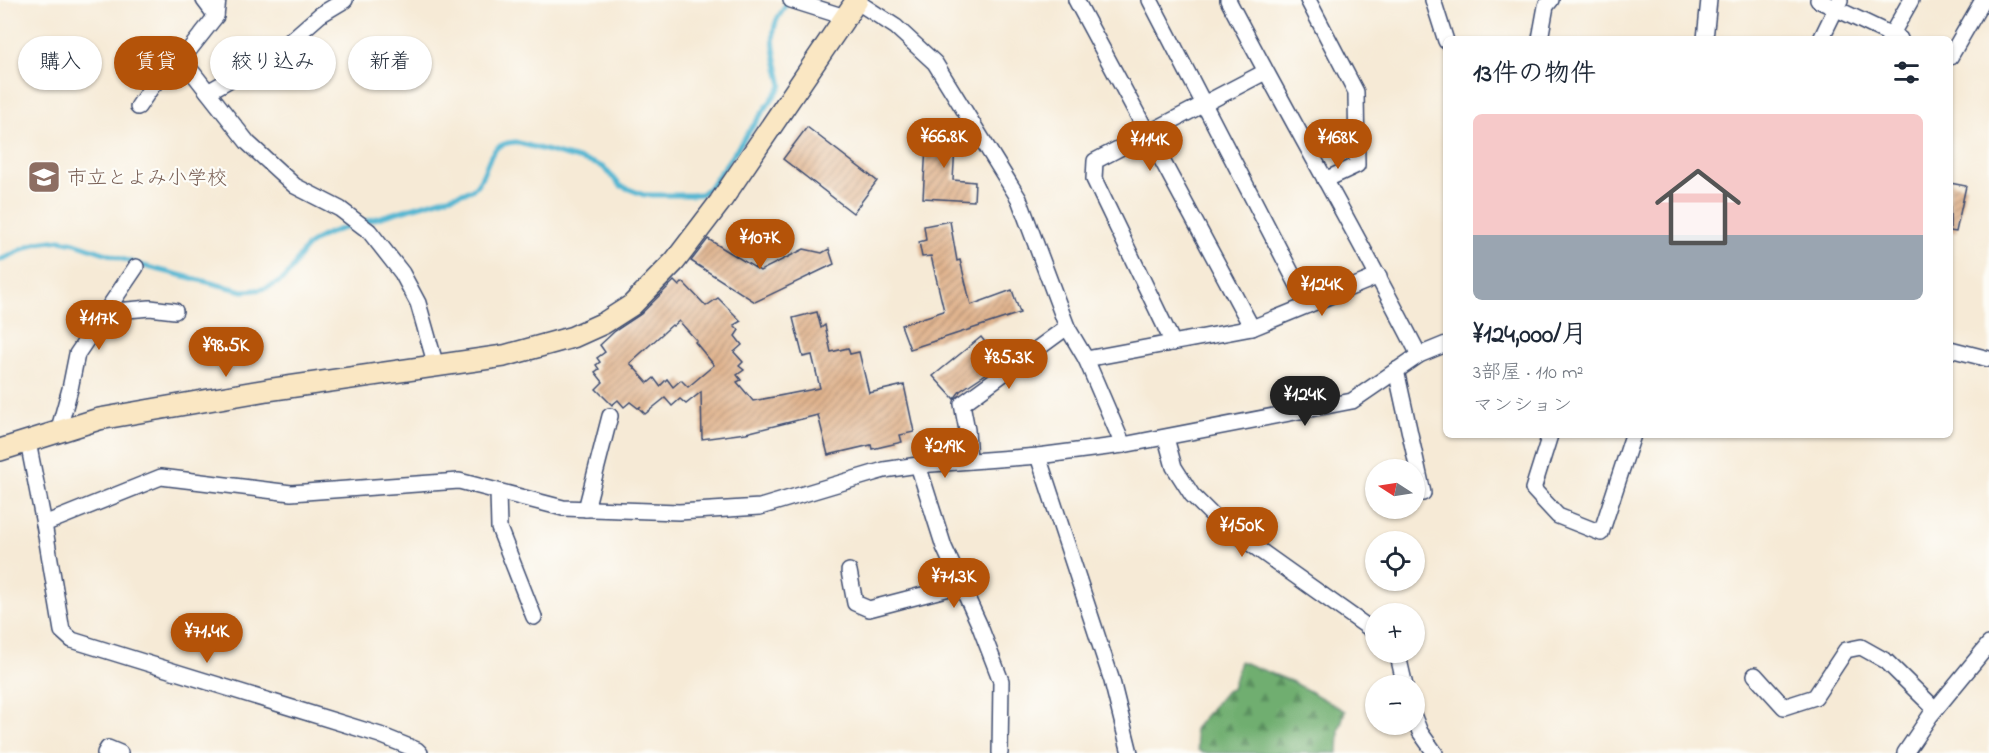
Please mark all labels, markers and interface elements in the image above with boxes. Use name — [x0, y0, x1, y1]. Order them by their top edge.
chip: 購入 — [18, 36, 102, 90]
chip: 賃貸 — [114, 36, 198, 90]
chip: 絞り込み — [210, 36, 336, 90]
chip: 新着 — [348, 36, 432, 90]
text: 13件の物件 — [1473, 56, 1596, 94]
icon: filters — [1890, 56, 1923, 89]
pin: ¥66.8K — [895, 118, 993, 169]
pin: ¥168K — [1296, 119, 1380, 170]
pin: ¥114K — [1108, 121, 1192, 172]
text: ¥66.8K — [921, 123, 967, 152]
text: ¥168K — [1318, 124, 1358, 153]
text: ¥114K — [1131, 126, 1169, 155]
icon: home — [1644, 153, 1752, 261]
school or university icon: 市立とよみ小学校 — [26, 159, 62, 195]
place label: 市立とよみ小学校 — [67, 165, 227, 194]
pin: ¥107K — [718, 219, 802, 270]
text: ¥107K — [740, 224, 780, 253]
pin: ¥124K — [1280, 266, 1364, 317]
text: ¥124K — [1301, 271, 1343, 300]
pin: ¥117K — [57, 300, 141, 351]
text: ¥117K — [80, 305, 118, 334]
text: ¥124,000/月 — [1473, 317, 1587, 355]
pin: ¥98.5K — [177, 327, 275, 378]
text: ¥98.5K — [203, 332, 249, 361]
pin: ¥85.3K — [960, 339, 1058, 390]
text: ¥85.3K — [985, 344, 1033, 373]
text: 3部屋 · 110 m² — [1473, 359, 1583, 388]
pin: ¥124K — [1263, 376, 1347, 427]
text: ¥124K — [1284, 381, 1326, 410]
text: マンション — [1473, 392, 1572, 421]
pin: ¥219K — [903, 428, 987, 479]
text: ¥219K — [925, 433, 965, 462]
north arrow — [1365, 459, 1425, 519]
map controls — [1365, 459, 1425, 735]
pin: ¥150K — [1200, 507, 1284, 558]
text: ¥150K — [1220, 512, 1264, 541]
button: locate — [1365, 531, 1425, 591]
pin: ¥71.3K — [905, 558, 1003, 609]
text: ¥71.3K — [932, 563, 976, 592]
button: + — [1365, 603, 1425, 663]
pin: ¥71.4K — [158, 613, 256, 664]
text: ¥71.4K — [185, 618, 229, 647]
button: − — [1365, 675, 1425, 735]

